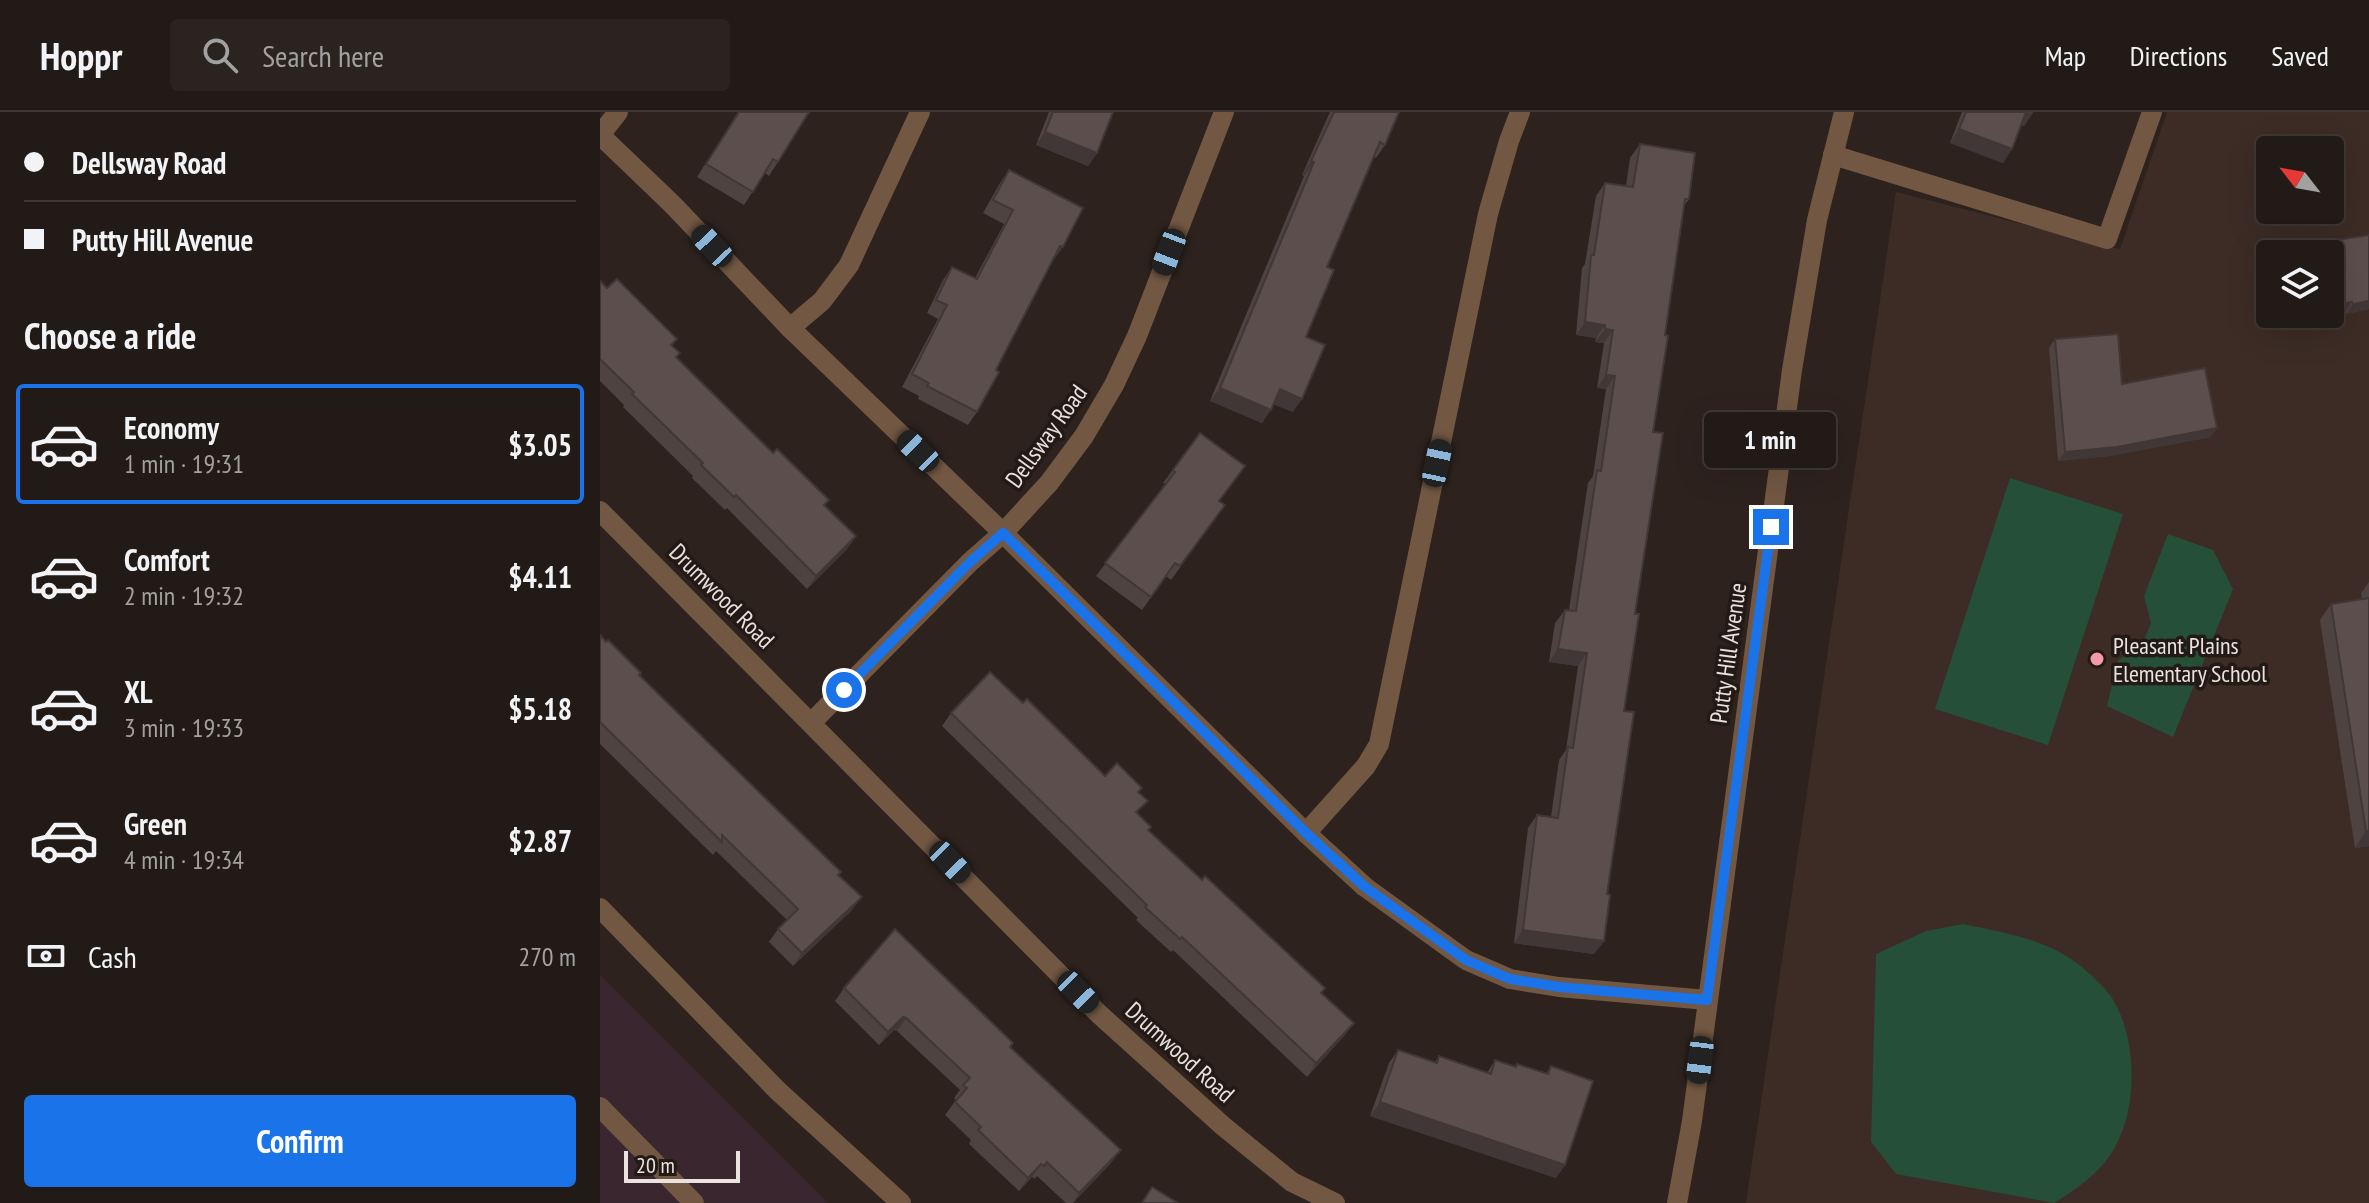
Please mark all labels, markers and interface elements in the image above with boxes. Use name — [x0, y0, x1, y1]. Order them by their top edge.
search box — [170, 19, 730, 91]
text: Hoppr — [40, 31, 122, 80]
icon: search — [198, 33, 242, 77]
text: Search here — [262, 36, 384, 75]
text: Map — [2045, 37, 2086, 74]
text: Directions — [2130, 37, 2227, 74]
text: Saved — [2271, 37, 2329, 74]
north arrow — [2256, 136, 2344, 224]
map controls — [2256, 136, 2344, 328]
text: Dellsway Road — [72, 143, 226, 182]
text: Putty Hill Avenue — [72, 220, 253, 259]
car — [687, 220, 737, 272]
car — [1149, 225, 1189, 279]
button: layers — [2256, 240, 2344, 328]
text: Choose a ride — [24, 312, 196, 359]
street label: Dellsway Road — [998, 378, 1094, 494]
icon: car — [28, 408, 100, 480]
text: Economy — [124, 408, 219, 447]
callout: 1 min — [1705, 411, 1837, 467]
text: 1 min — [1744, 423, 1796, 456]
text: $3.05 — [508, 425, 572, 464]
car — [892, 426, 944, 476]
car — [1420, 437, 1454, 489]
text: 1 min · 19:31 — [124, 447, 244, 480]
route end — [1753, 509, 1789, 545]
street label: Drumwood Road — [663, 537, 781, 655]
icon: car — [28, 540, 100, 612]
text: Comfort — [124, 540, 210, 579]
text: $4.11 — [508, 557, 572, 596]
text: 2 min · 19:32 — [124, 579, 244, 612]
street label: Putty Hill Avenue — [1703, 581, 1753, 725]
place label: Pleasant Plains Elementary School — [2113, 630, 2267, 689]
marker: Pleasant Plains Elementary School — [2088, 650, 2106, 668]
icon: car — [28, 672, 100, 744]
text: XL — [124, 672, 153, 711]
route start — [826, 672, 862, 708]
text: $5.18 — [508, 689, 572, 728]
text: 3 min · 19:33 — [124, 711, 244, 744]
icon: car — [28, 804, 100, 876]
text: Green — [124, 804, 187, 843]
text: $2.87 — [508, 821, 572, 860]
car — [925, 836, 975, 888]
text: 4 min · 19:34 — [124, 843, 244, 876]
icon: cash — [24, 934, 68, 978]
text: Cash — [88, 937, 137, 976]
text: 270 m — [518, 940, 576, 973]
car — [1053, 966, 1103, 1018]
street label: Drumwood Road — [1119, 995, 1241, 1109]
car — [1685, 1035, 1715, 1085]
button: Confirm — [24, 1095, 576, 1187]
scale bar — [624, 1147, 740, 1183]
text: 20 m — [636, 1151, 675, 1179]

